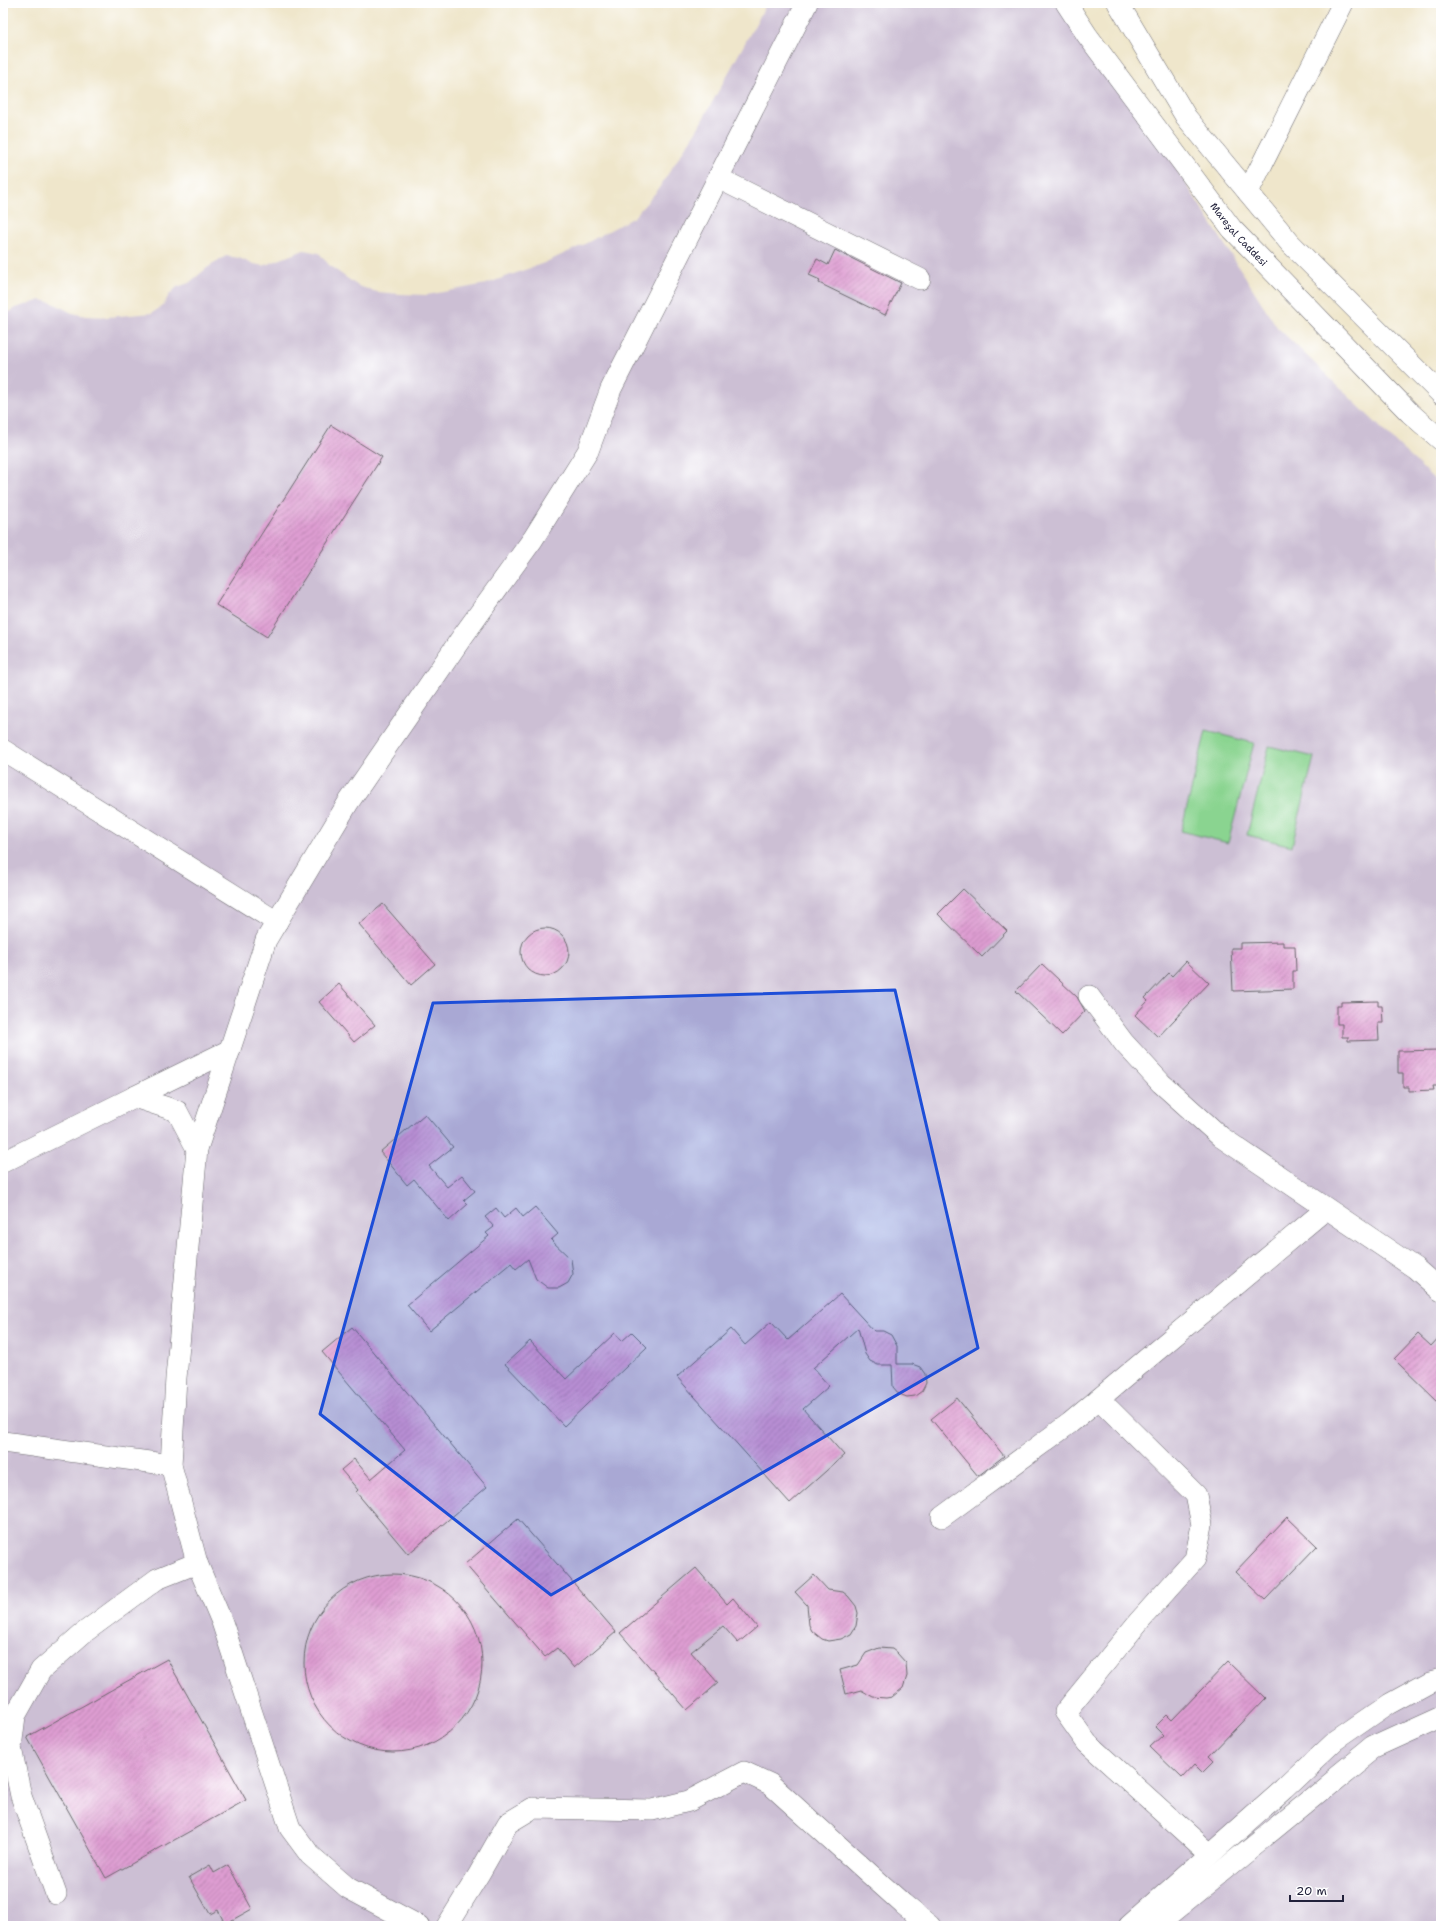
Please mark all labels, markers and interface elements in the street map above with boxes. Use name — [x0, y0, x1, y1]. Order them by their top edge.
street label: Mareşal Caddesi — [1208, 200, 1271, 269]
scale bar — [1290, 1877, 1343, 1903]
text: 20 m — [1296, 1883, 1327, 1899]

